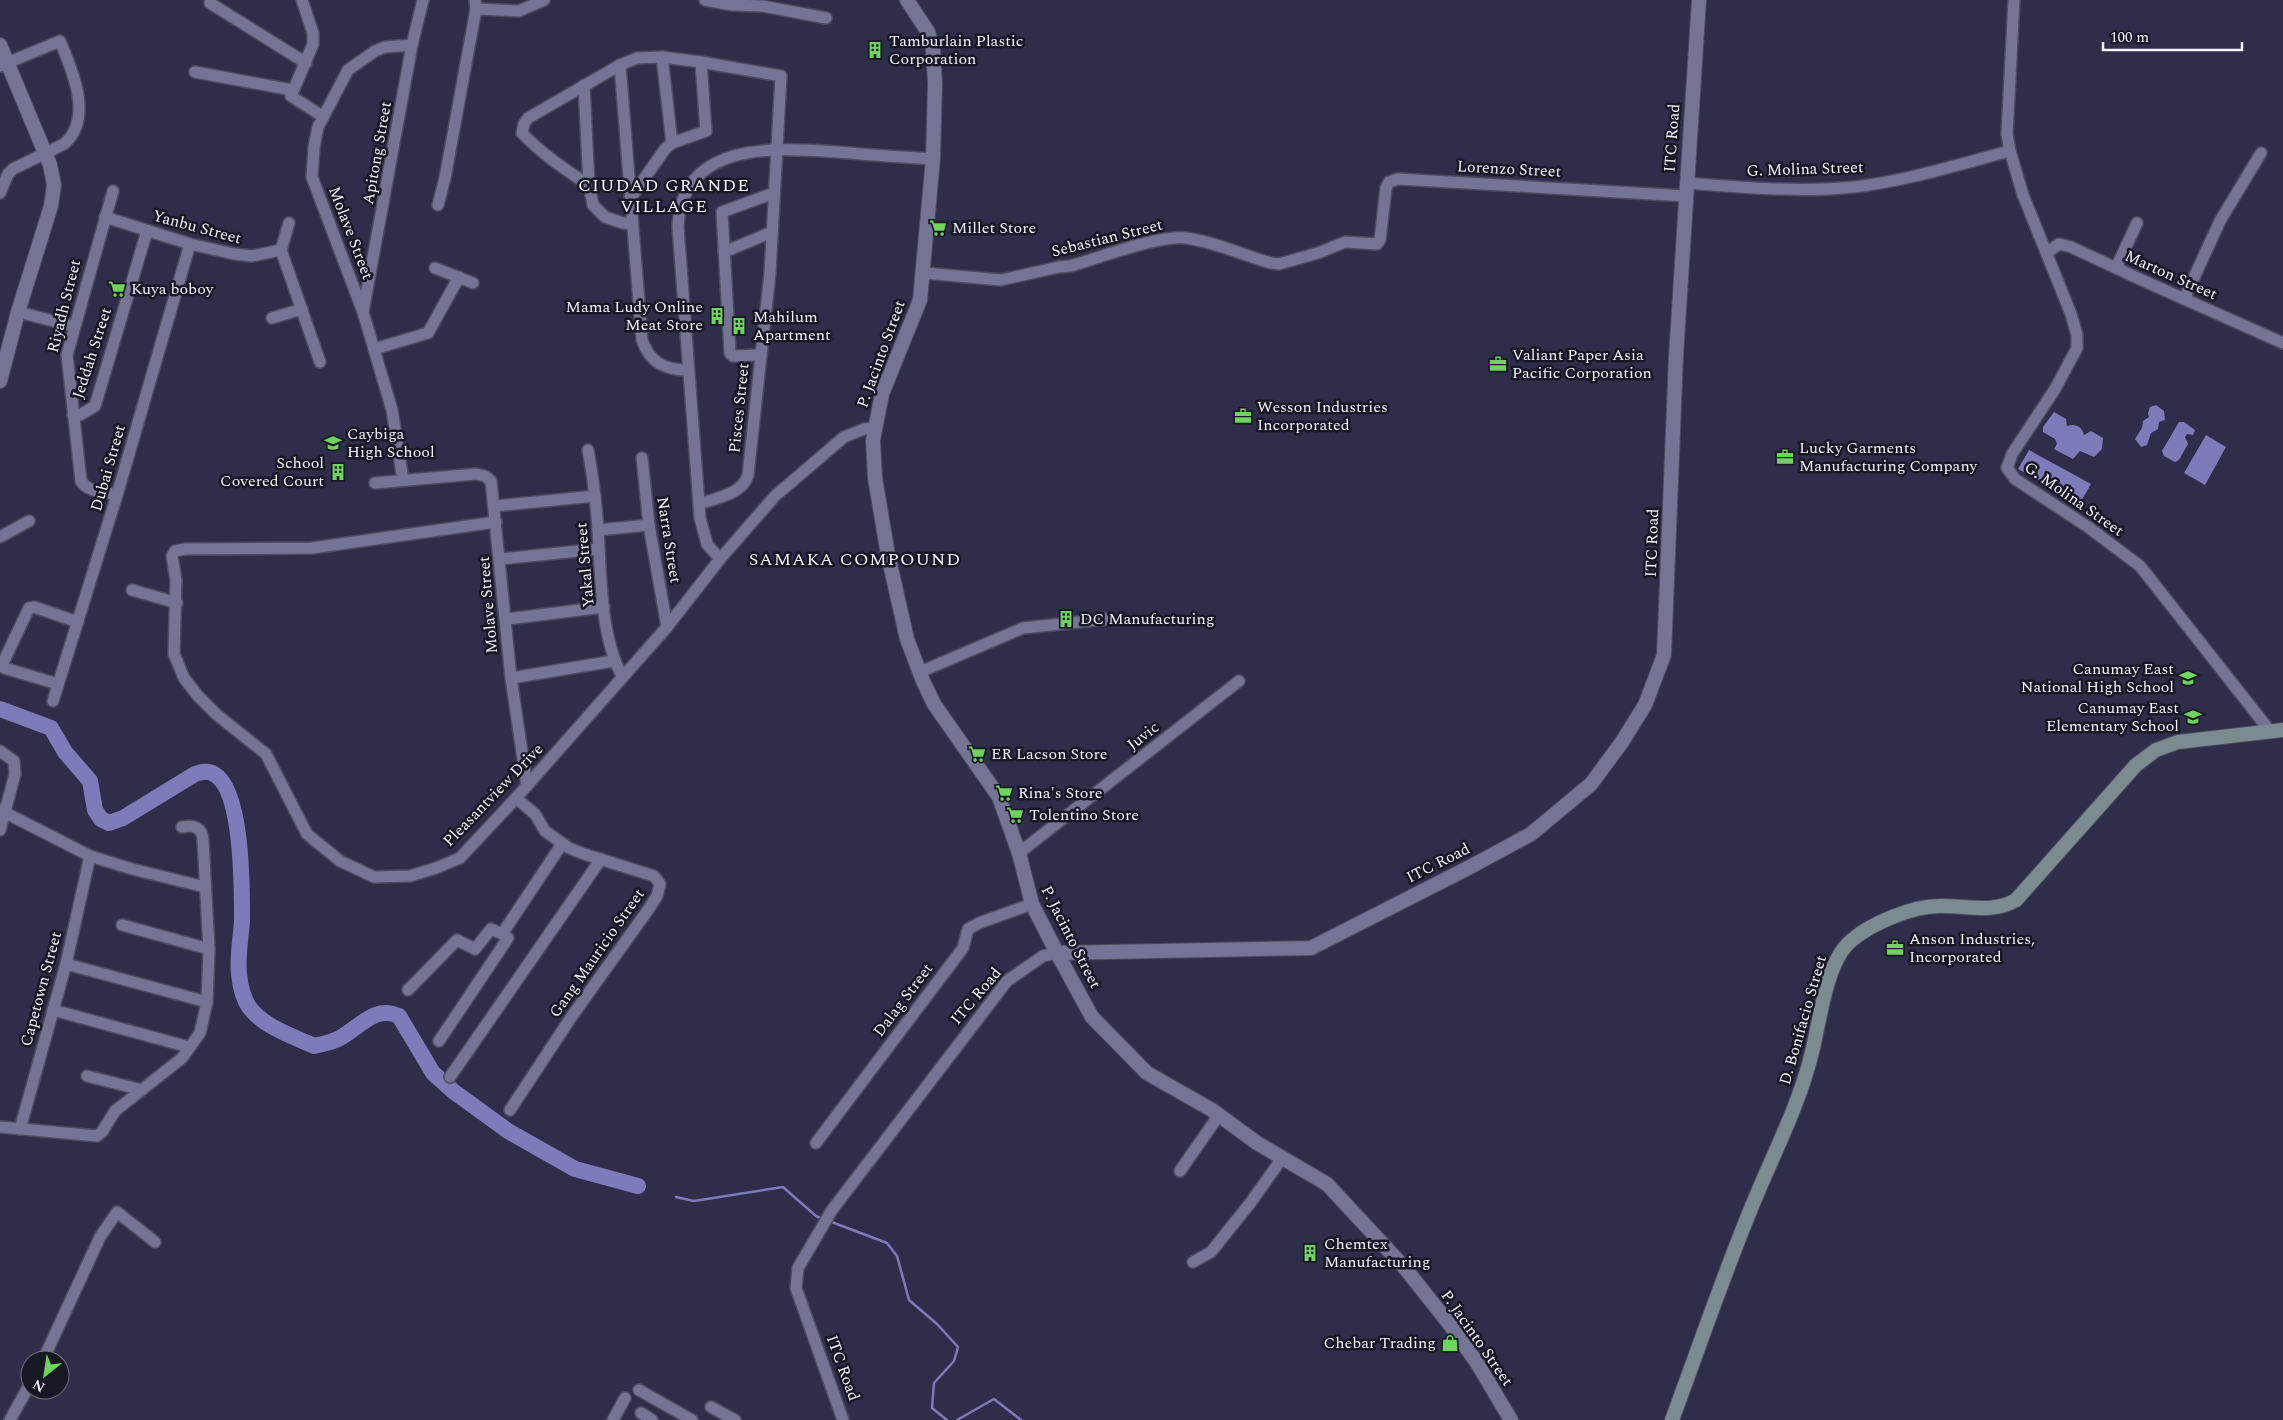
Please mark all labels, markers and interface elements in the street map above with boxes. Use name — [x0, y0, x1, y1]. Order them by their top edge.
scale bar — [2103, 20, 2242, 52]
text: 100 m — [2110, 26, 2149, 49]
place label: Tamburlain Plastic Corporation — [889, 29, 1024, 71]
building icon: Tamburlain Plastic Corporation — [865, 40, 885, 60]
street label: Apitong Street — [356, 99, 398, 206]
street label: ITC Road — [1658, 103, 1686, 173]
street label: Lorenzo Street — [1456, 154, 1562, 184]
street label: G. Molina Street — [1746, 155, 1864, 183]
district label: CIUDAD GRANDE VILLAGE — [578, 172, 750, 220]
street label: Molave Street — [322, 183, 380, 283]
street label: Yanbu Street — [150, 204, 245, 250]
street label: Sebastian Street — [1049, 212, 1166, 263]
place label: Millet Store — [952, 216, 1036, 240]
supermarket icon: Millet Store — [928, 218, 948, 238]
street label: Marton Street — [2121, 244, 2221, 306]
street label: Riyadh Street — [41, 257, 87, 355]
place label: Kuya boboy — [131, 277, 215, 301]
supermarket icon: Kuya boboy — [107, 279, 127, 299]
place label: Mama Ludy Online Meat Store — [566, 295, 703, 337]
street label: P. Jacinto Street — [850, 297, 912, 411]
street label: Jeddah Street — [66, 304, 118, 402]
place label: Mahilum Apartment — [753, 305, 831, 347]
building icon: Mama Ludy Online Meat Store — [707, 306, 727, 326]
building icon: Mahilum Apartment — [729, 316, 749, 336]
place label: Valiant Paper Asia Pacific Corporation — [1512, 343, 1652, 385]
office icon: Valiant Paper Asia Pacific Corporation — [1488, 354, 1508, 374]
street label: Pisces Street — [722, 361, 756, 454]
place label: Wesson Industries Incorporated — [1257, 395, 1388, 437]
office icon: Wesson Industries Incorporated — [1233, 406, 1253, 426]
street label: Dubai Street — [84, 421, 132, 514]
place label: Caybiga High School — [347, 422, 435, 464]
school or university icon: Caybiga High School — [323, 433, 343, 453]
place label: Lucky Garments Manufacturing Company — [1799, 436, 1979, 478]
office icon: Lucky Garments Manufacturing Company — [1775, 447, 1795, 467]
place label: School Covered Court — [220, 451, 324, 493]
street label: G. Molina Street — [2019, 456, 2129, 543]
building icon: School Covered Court — [328, 462, 348, 482]
street label: Narra Street — [650, 495, 688, 585]
street label: ITC Road — [1639, 508, 1665, 578]
street label: Yakal Street — [569, 521, 601, 609]
district label: SAMAKA COMPOUND — [749, 546, 961, 573]
street label: Molave Street — [472, 555, 504, 655]
place label: DC Manufacturing — [1080, 607, 1215, 631]
building icon: DC Manufacturing — [1056, 609, 1076, 629]
place label: Canumay East National High School — [2021, 657, 2174, 699]
school or university icon: Canumay East National High School — [2178, 668, 2198, 688]
place label: Canumay East Elementary School — [2046, 696, 2179, 738]
school or university icon: Canumay East Elementary School — [2183, 707, 2203, 727]
street label: Juvic — [1122, 716, 1164, 756]
street label: Pleasantview Drive — [437, 738, 549, 852]
place label: ER Lacson Store — [991, 742, 1108, 766]
supermarket icon: ER Lacson Store — [967, 744, 987, 764]
place label: Rina's Store — [1018, 781, 1103, 805]
supermarket icon: Rina's Store — [994, 783, 1014, 803]
place label: Tolentino Store — [1029, 803, 1139, 827]
supermarket icon: Tolentino Store — [1005, 805, 1025, 825]
street label: ITC Road — [1402, 837, 1474, 889]
street label: P. Jacinto Street — [1035, 881, 1107, 993]
street label: Gang Mauricio Street — [543, 883, 651, 1023]
place label: Anson Industries, Incorporated — [1909, 927, 2035, 969]
street label: Capetown Street — [14, 929, 68, 1049]
office icon: Anson Industries, Incorporated — [1885, 938, 1905, 958]
street label: D. Bonifacio Street — [1773, 952, 1833, 1088]
street label: Dalag Street — [867, 958, 939, 1042]
street label: ITC Road — [945, 962, 1007, 1030]
place label: Chemtex Manufacturing — [1324, 1232, 1430, 1274]
building icon: Chemtex Manufacturing — [1300, 1243, 1320, 1263]
street label: P. Jacinto Street — [1435, 1285, 1519, 1391]
place label: Chebar Trading — [1324, 1331, 1436, 1355]
street label: ITC Road — [820, 1332, 866, 1404]
shop icon: Chebar Trading — [1440, 1333, 1460, 1353]
north arrow — [20, 1350, 70, 1400]
text: N — [29, 1374, 49, 1398]

